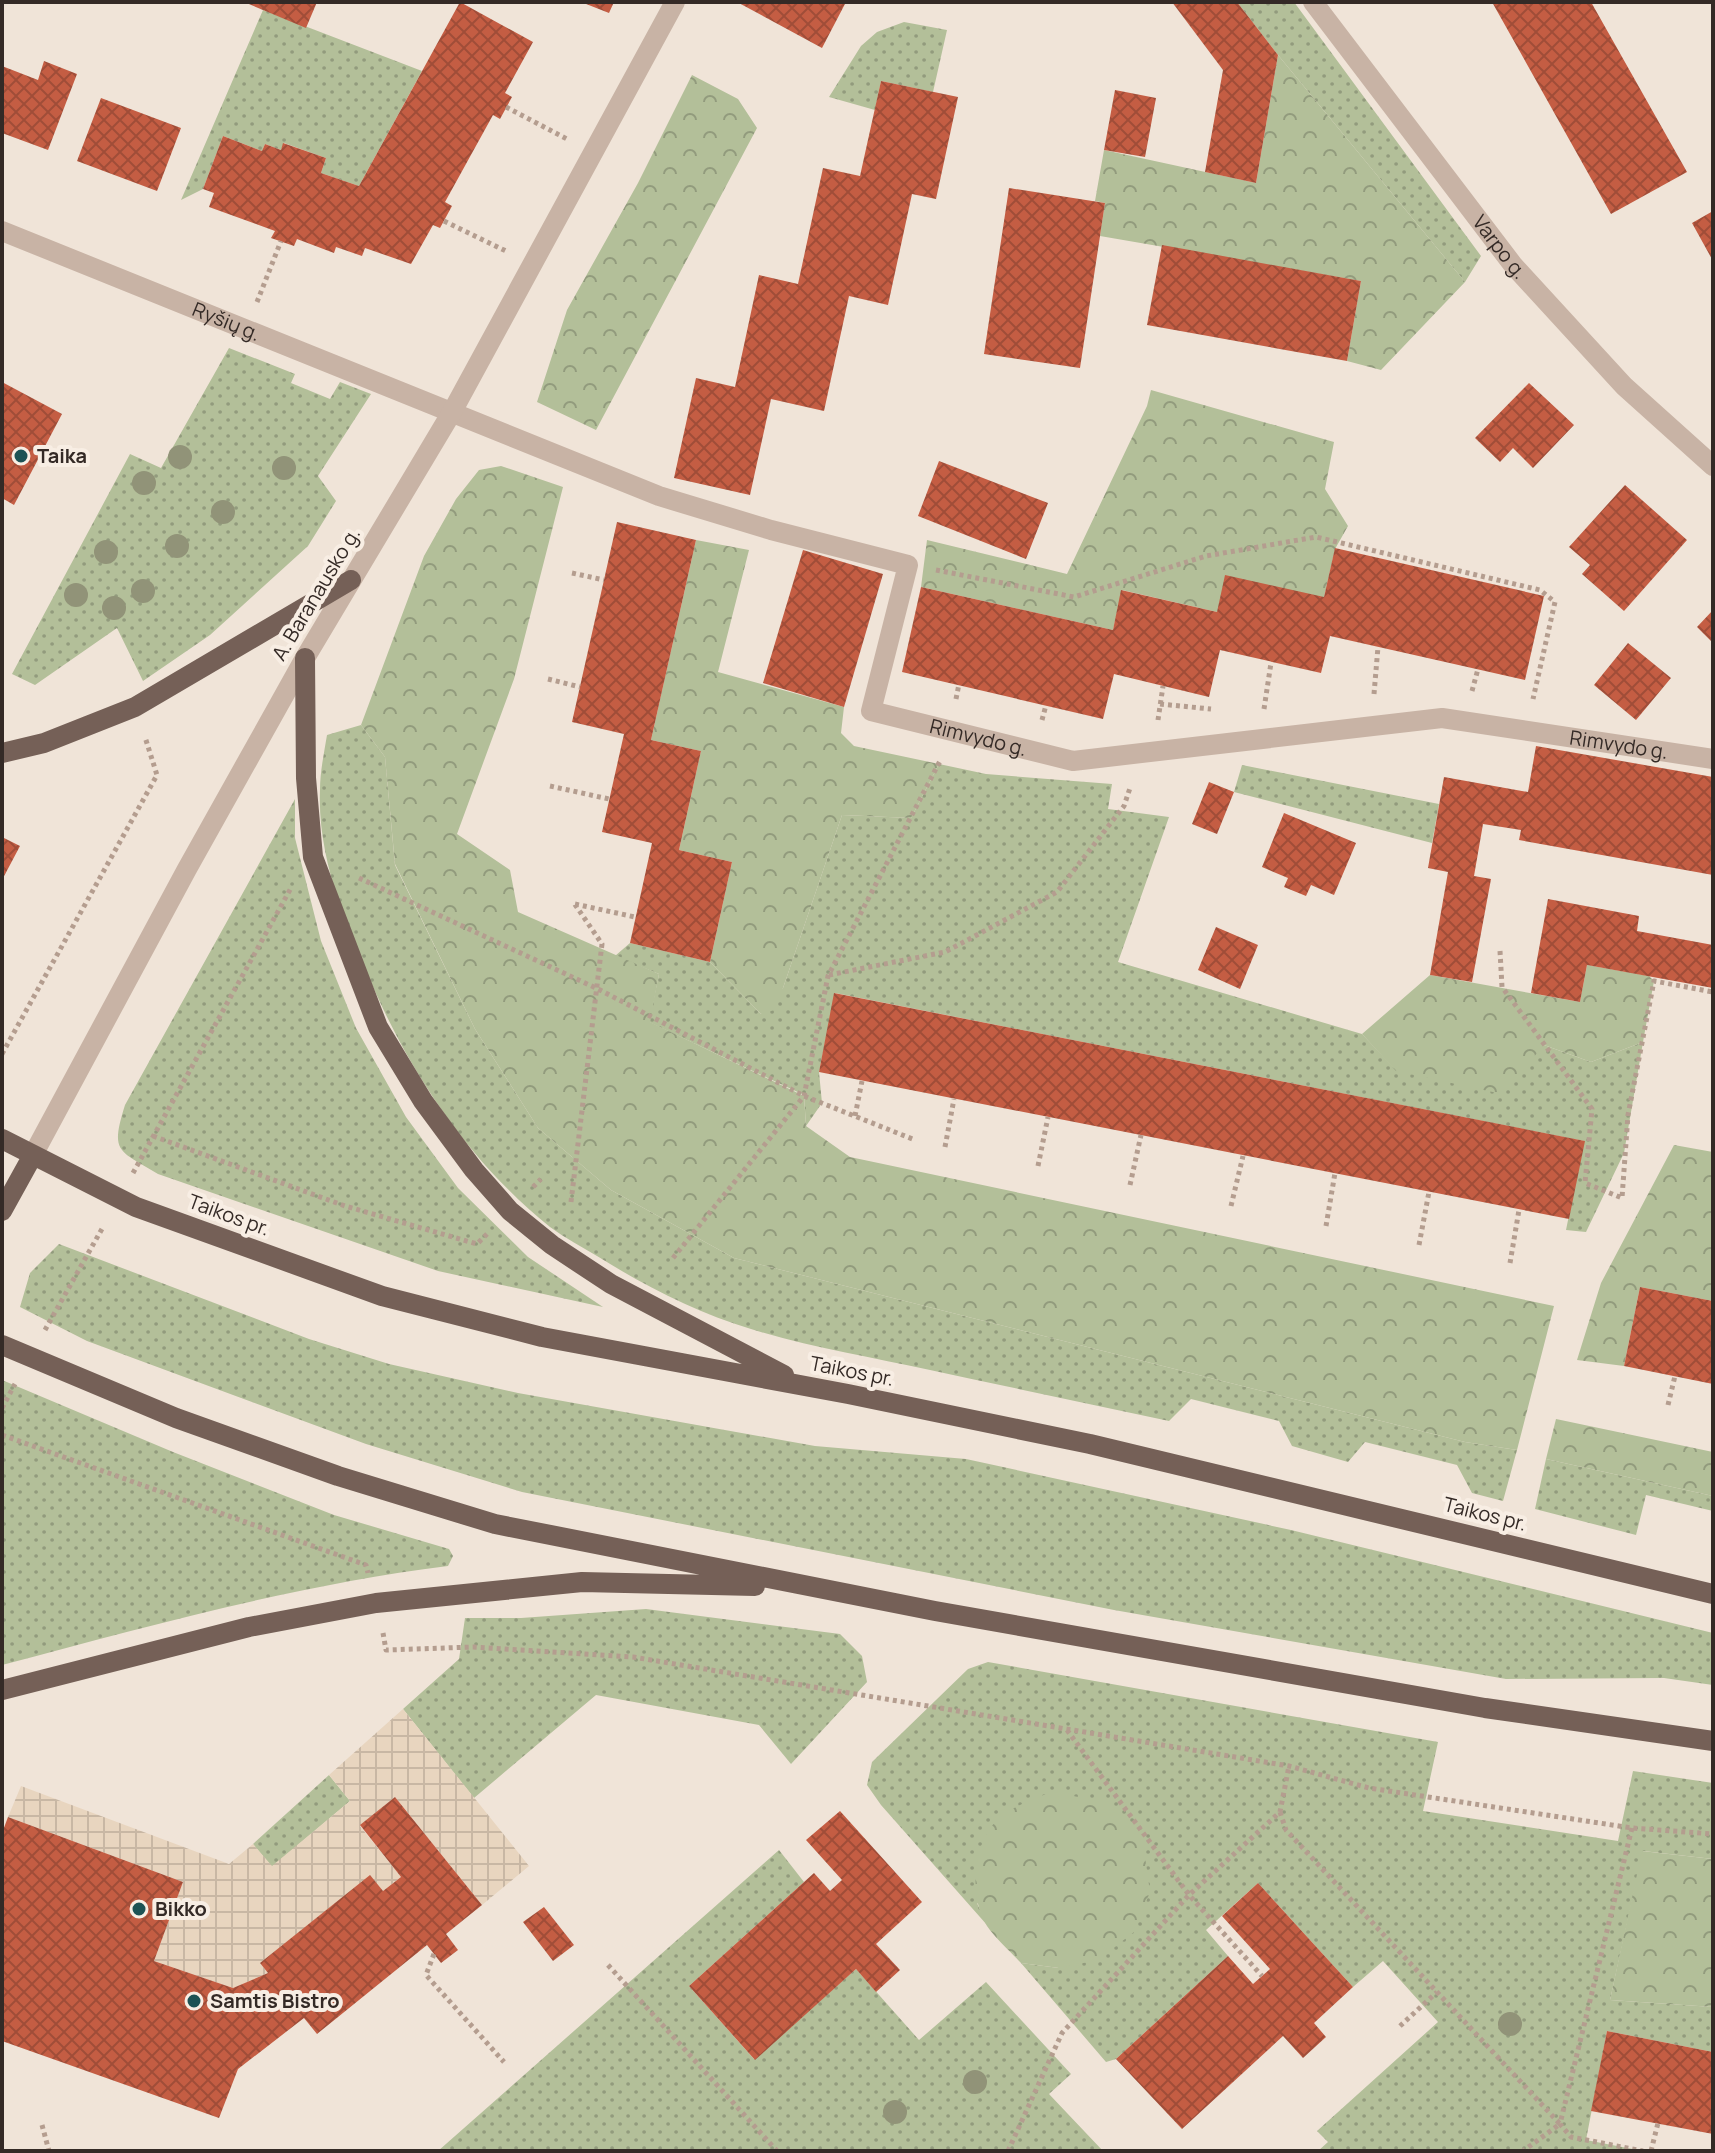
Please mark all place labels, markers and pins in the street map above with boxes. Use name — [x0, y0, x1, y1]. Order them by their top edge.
place label: Taika — [37, 442, 87, 469]
marker: Taika — [12, 447, 30, 465]
place label: Bikko — [155, 1895, 207, 1922]
marker: Bikko — [130, 1900, 148, 1918]
place label: Samtis Bistro — [210, 1987, 340, 2014]
marker: Samtis Bistro — [185, 1992, 203, 2010]

